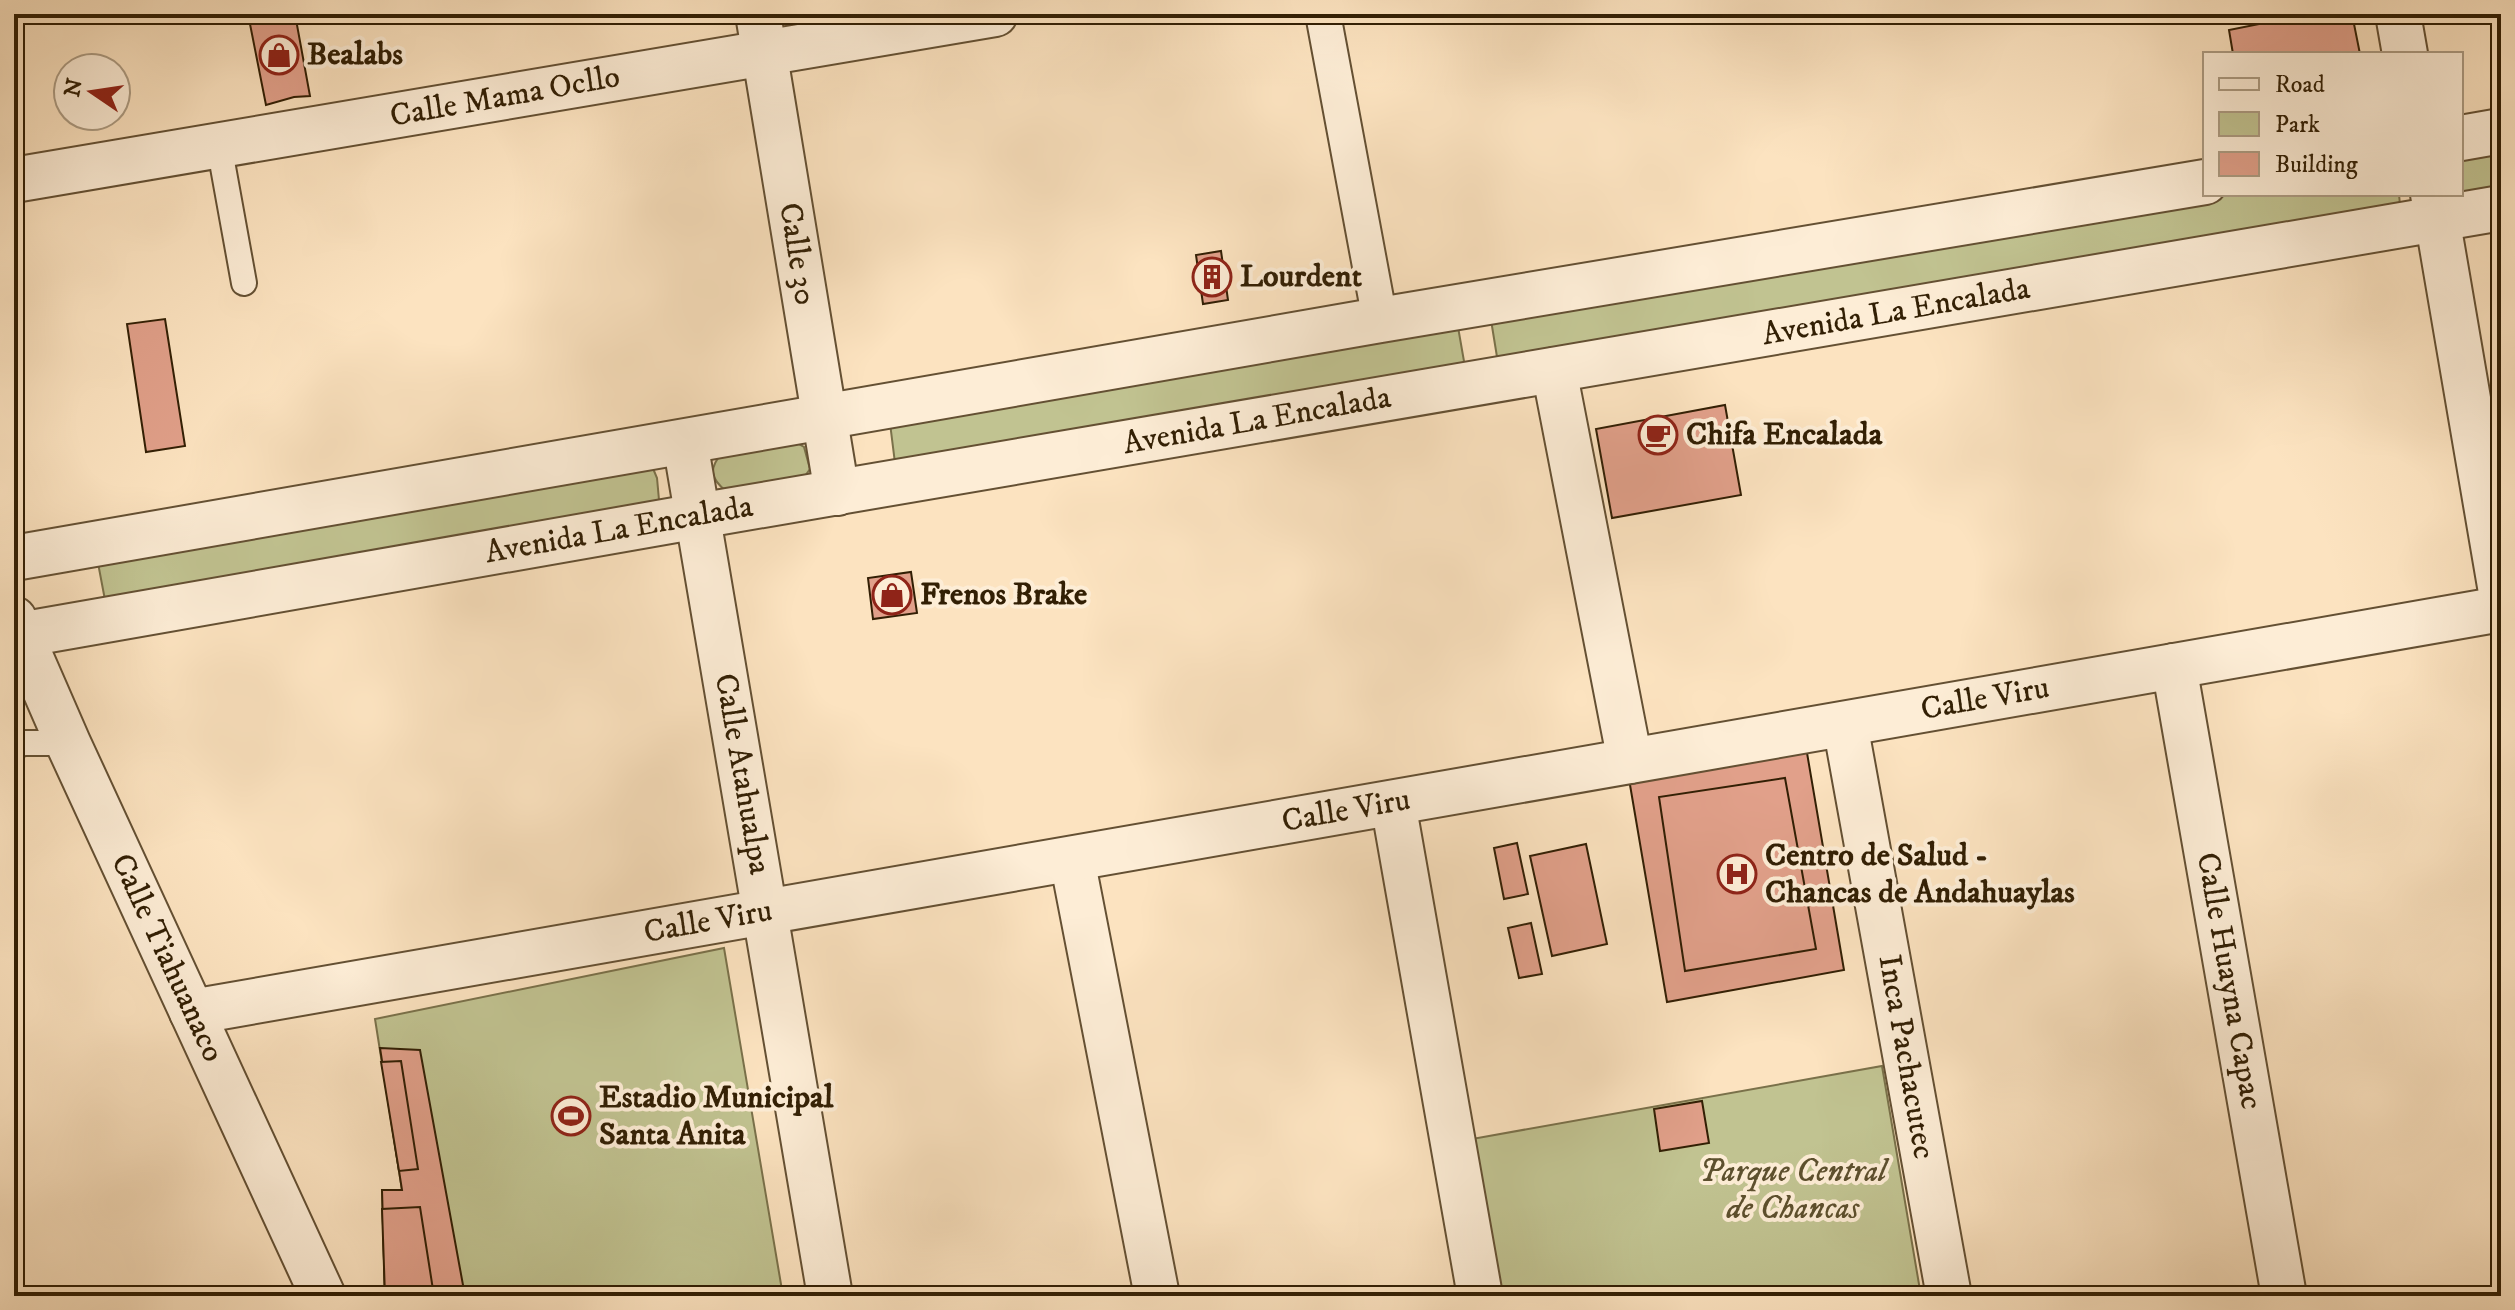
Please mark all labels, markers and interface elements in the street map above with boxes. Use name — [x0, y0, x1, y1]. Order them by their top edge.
shop icon: Bealabs — [258, 34, 300, 76]
place label: Bealabs — [307, 35, 403, 75]
north arrow — [52, 52, 132, 132]
legend — [2203, 52, 2463, 196]
street label: Calle Mama Ocllo — [387, 57, 623, 137]
text: Road — [2275, 70, 2325, 100]
text: N — [59, 76, 89, 100]
text: Park — [2275, 110, 2320, 140]
text: Building — [2275, 150, 2358, 180]
street label: Calle 30 — [769, 200, 825, 308]
building icon: Lourdent — [1191, 256, 1233, 298]
place label: Lourdent — [1240, 257, 1363, 297]
street label: Avenida La Encalada — [1759, 269, 2033, 355]
street label: Avenida La Encalada — [1120, 378, 1394, 464]
cafe icon: Chifa Encalada — [1637, 414, 1679, 456]
place label: Chifa Encalada — [1686, 415, 1883, 455]
street label: Avenida La Encalada — [482, 487, 756, 573]
shop icon: Frenos Brake — [871, 574, 913, 616]
place label: Frenos Brake — [920, 575, 1087, 615]
street label: Calle Viru — [1918, 668, 2052, 730]
street label: Calle Atahualpa — [705, 670, 779, 878]
street label: Calle Viru — [1279, 780, 1413, 842]
place label: Centro de Salud - Chancas de Andahuaylas — [1765, 836, 2075, 913]
street label: Calle Tiahuanaco — [101, 847, 233, 1069]
street label: Calle Huayna Capac — [2187, 850, 2271, 1112]
hospital icon: Centro de Salud - Chancas de Andahuaylas — [1716, 853, 1758, 895]
street label: Calle Viru — [641, 891, 775, 953]
street label: Inca Pachacutec — [1868, 952, 1944, 1162]
place label: Estadio Municipal Santa Anita — [599, 1078, 834, 1155]
sports icon: Estadio Municipal Santa Anita — [550, 1095, 592, 1137]
park label: Parque Central de Chancas — [1699, 1152, 1890, 1229]

